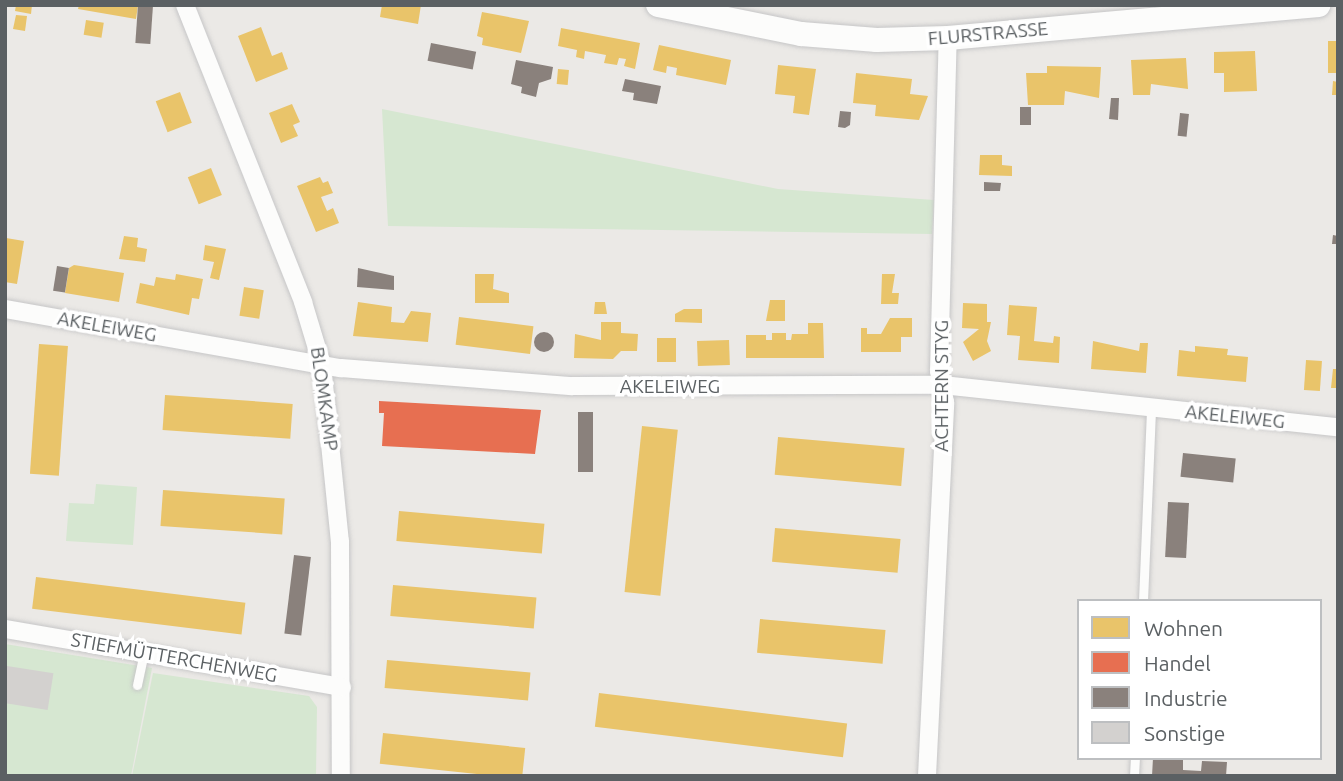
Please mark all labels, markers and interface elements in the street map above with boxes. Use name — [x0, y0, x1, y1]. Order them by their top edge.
street label: FLURSTRASSE — [927, 17, 1049, 51]
street label: AKELEIWEG — [56, 307, 158, 347]
street label: ACHTERN STYG — [931, 320, 953, 452]
street label: BLOMKAMP — [305, 346, 343, 452]
street label: AKELEIWEG — [620, 376, 720, 398]
street label: AKELEIWEG — [1184, 400, 1286, 434]
legend — [1077, 599, 1322, 760]
text: Wohnen — [1144, 616, 1223, 640]
street label: STIEFMÜTTERCHENWEG — [69, 629, 279, 687]
text: Handel — [1144, 651, 1211, 675]
text: Industrie — [1144, 686, 1228, 710]
text: Sonstige — [1144, 721, 1225, 745]

